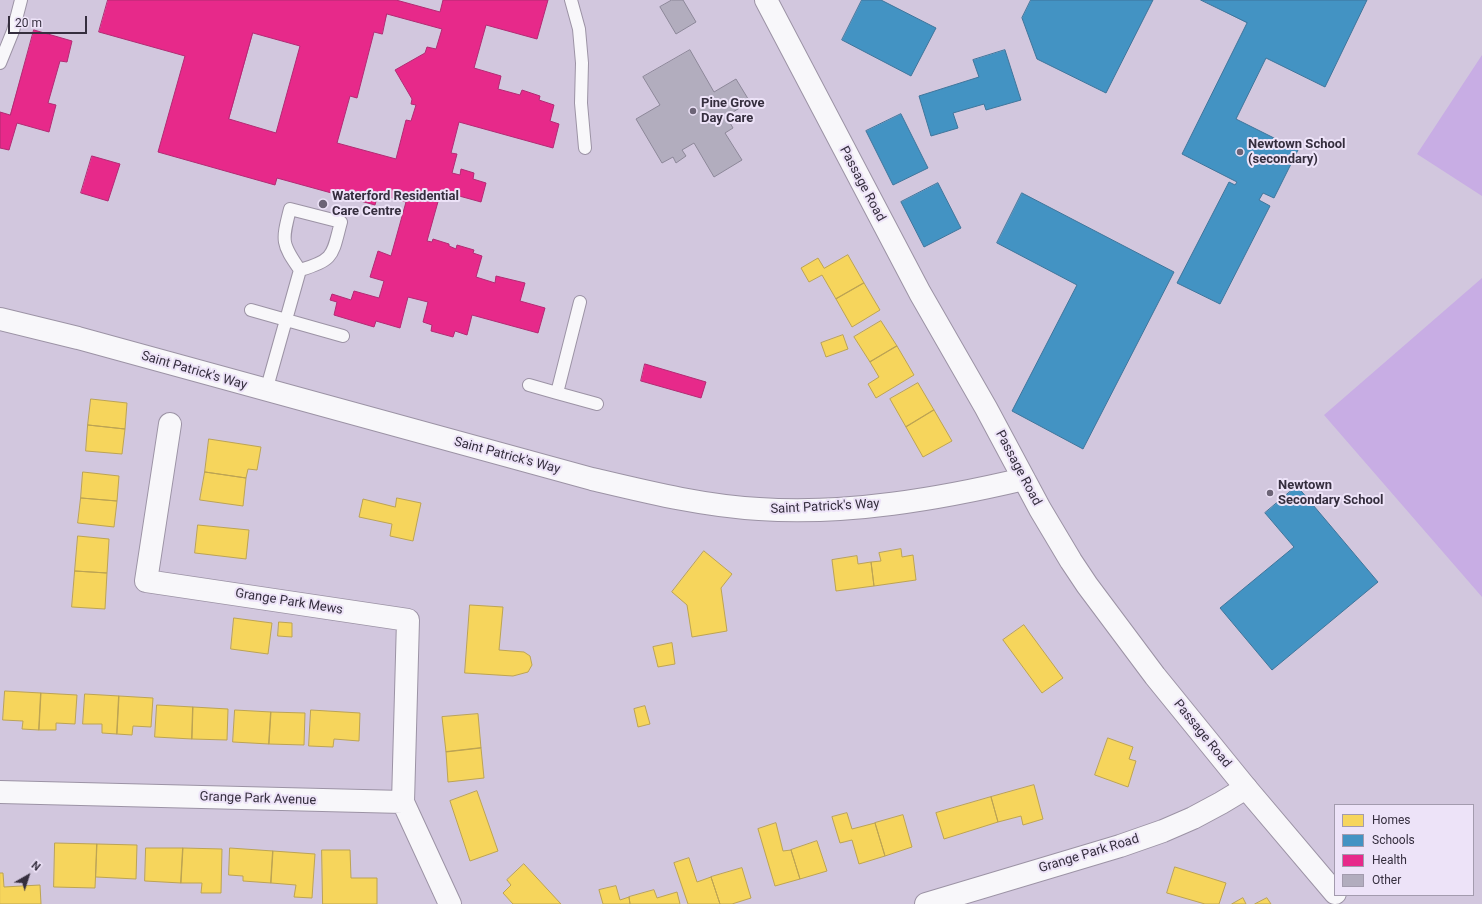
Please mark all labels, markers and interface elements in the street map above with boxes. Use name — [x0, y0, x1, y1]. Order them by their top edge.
scale bar — [10, 8, 89, 34]
text: 20 m — [15, 16, 42, 30]
place label: Pine Grove Day Care — [701, 96, 765, 127]
marker: Pine Grove Day Care — [688, 106, 698, 116]
place label: Newtown School (secondary) — [1248, 137, 1346, 168]
street label: Passage Road — [836, 144, 888, 224]
marker: Newtown School (secondary) — [1235, 147, 1245, 157]
place label: Waterford Residential Care Centre — [332, 189, 459, 220]
marker: Waterford Residential Care Centre — [317, 198, 329, 210]
street label: Saint Patrick's Way — [139, 348, 249, 394]
street label: Passage Road — [992, 428, 1044, 508]
street label: Saint Patrick's Way — [452, 434, 562, 478]
place label: Newtown Secondary School — [1278, 478, 1384, 509]
marker: Newtown Secondary School — [1265, 488, 1275, 498]
street label: Saint Patrick's Way — [770, 496, 880, 518]
street label: Grange Park Mews — [234, 586, 344, 618]
street label: Passage Road — [1170, 697, 1234, 771]
street label: Grange Park Avenue — [199, 789, 317, 809]
legend — [1334, 804, 1474, 896]
text: Homes — [1372, 813, 1410, 827]
street label: Grange Park Road — [1037, 831, 1141, 877]
text: Schools — [1372, 833, 1415, 847]
text: Health — [1372, 853, 1407, 867]
north arrow — [8, 856, 48, 896]
text: N — [29, 859, 43, 874]
text: Other — [1372, 873, 1401, 887]

